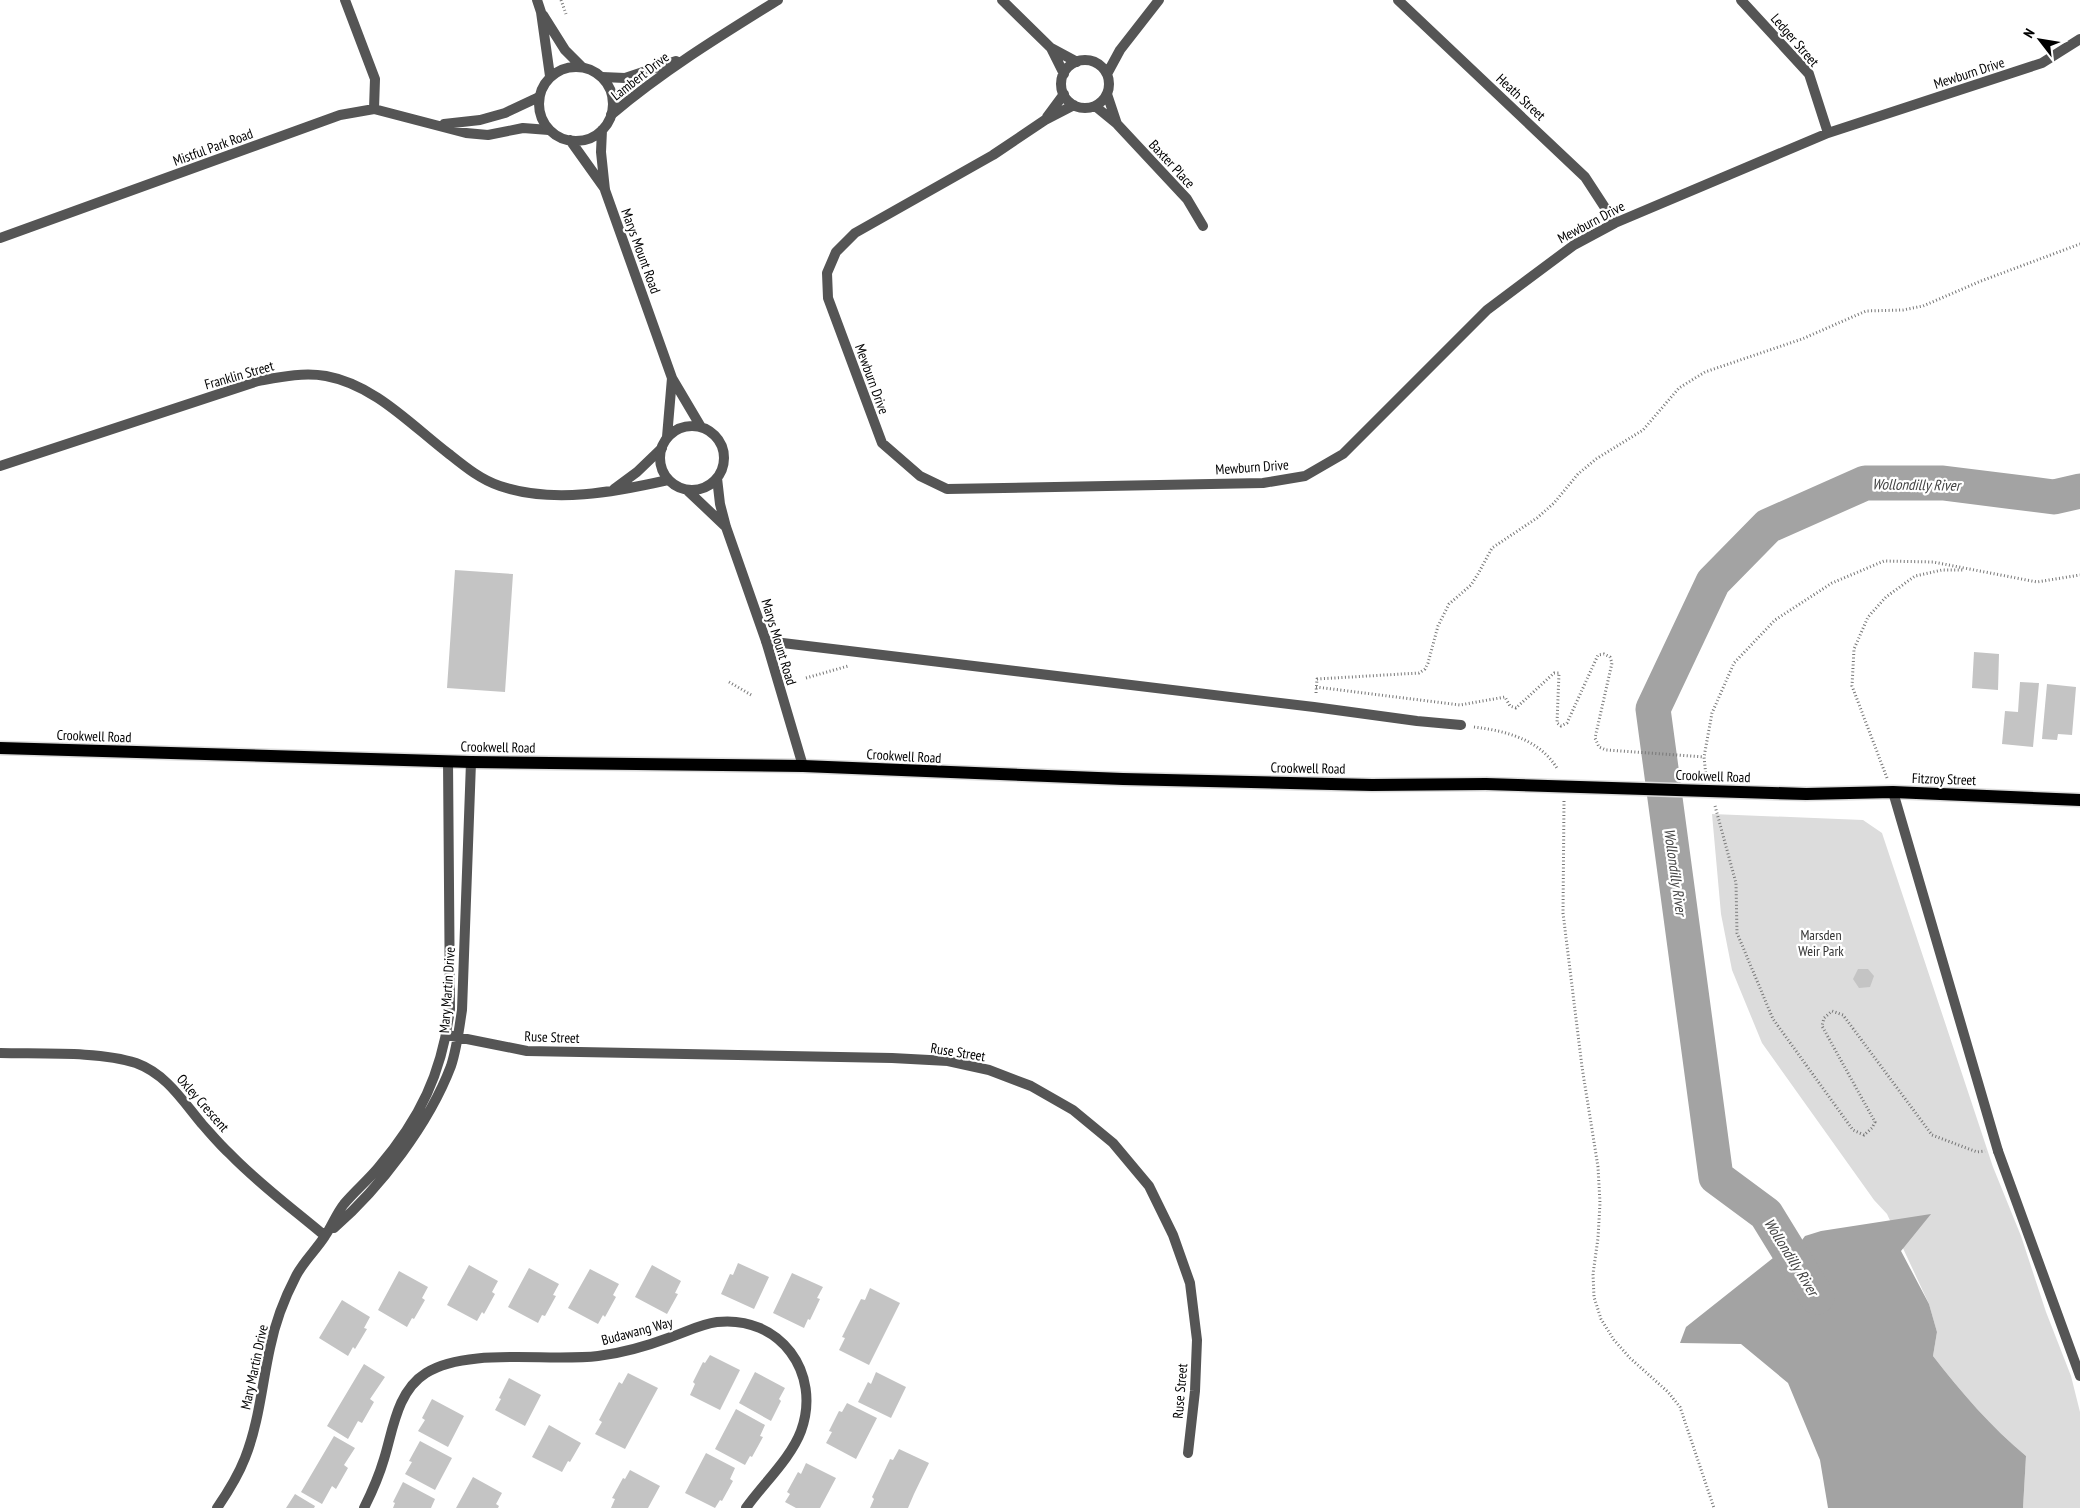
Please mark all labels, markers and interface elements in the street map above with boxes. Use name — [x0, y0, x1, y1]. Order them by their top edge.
street label: Ledger Street — [1767, 10, 1823, 70]
north arrow — [2015, 15, 2065, 65]
text: N — [2019, 25, 2039, 41]
street label: Lambert Drive — [607, 48, 673, 104]
street label: Mewburn Drive — [1931, 53, 2007, 93]
street label: Heath Street — [1493, 70, 1549, 124]
street label: Mistful Park Road — [171, 124, 255, 170]
street label: Baxter Place — [1145, 136, 1199, 192]
street label: Mewburn Drive — [1554, 197, 1628, 247]
street label: Marys Mount Road — [617, 206, 665, 296]
street label: Mewburn Drive — [851, 341, 893, 417]
street label: Franklin Street — [202, 356, 276, 393]
street label: Mewburn Drive — [1215, 455, 1289, 479]
water label: Wollondilly River — [1872, 474, 1962, 495]
street label: Marys Mount Road — [757, 597, 801, 687]
street label: Crookwell Road — [56, 726, 132, 746]
street label: Crookwell Road — [460, 737, 536, 757]
street label: Crookwell Road — [866, 745, 942, 767]
street label: Crookwell Road — [1270, 758, 1346, 778]
street label: Crookwell Road — [1675, 766, 1751, 786]
street label: Fitzroy Street — [1912, 769, 1977, 789]
water label: Wollondilly River — [1660, 827, 1691, 919]
park label: Marsden Weir Park — [1798, 926, 1844, 960]
street label: Mary Martin Drive — [435, 946, 459, 1034]
street label: Ruse Street — [524, 1027, 580, 1047]
street label: Ruse Street — [929, 1039, 987, 1065]
street label: Oxley Crescent — [173, 1070, 233, 1136]
water label: Wollondilly River — [1760, 1214, 1824, 1301]
street label: Budawang Way — [599, 1313, 675, 1349]
street label: Mary Martin Drive — [236, 1323, 272, 1411]
street label: Ruse Street — [1169, 1363, 1191, 1419]

